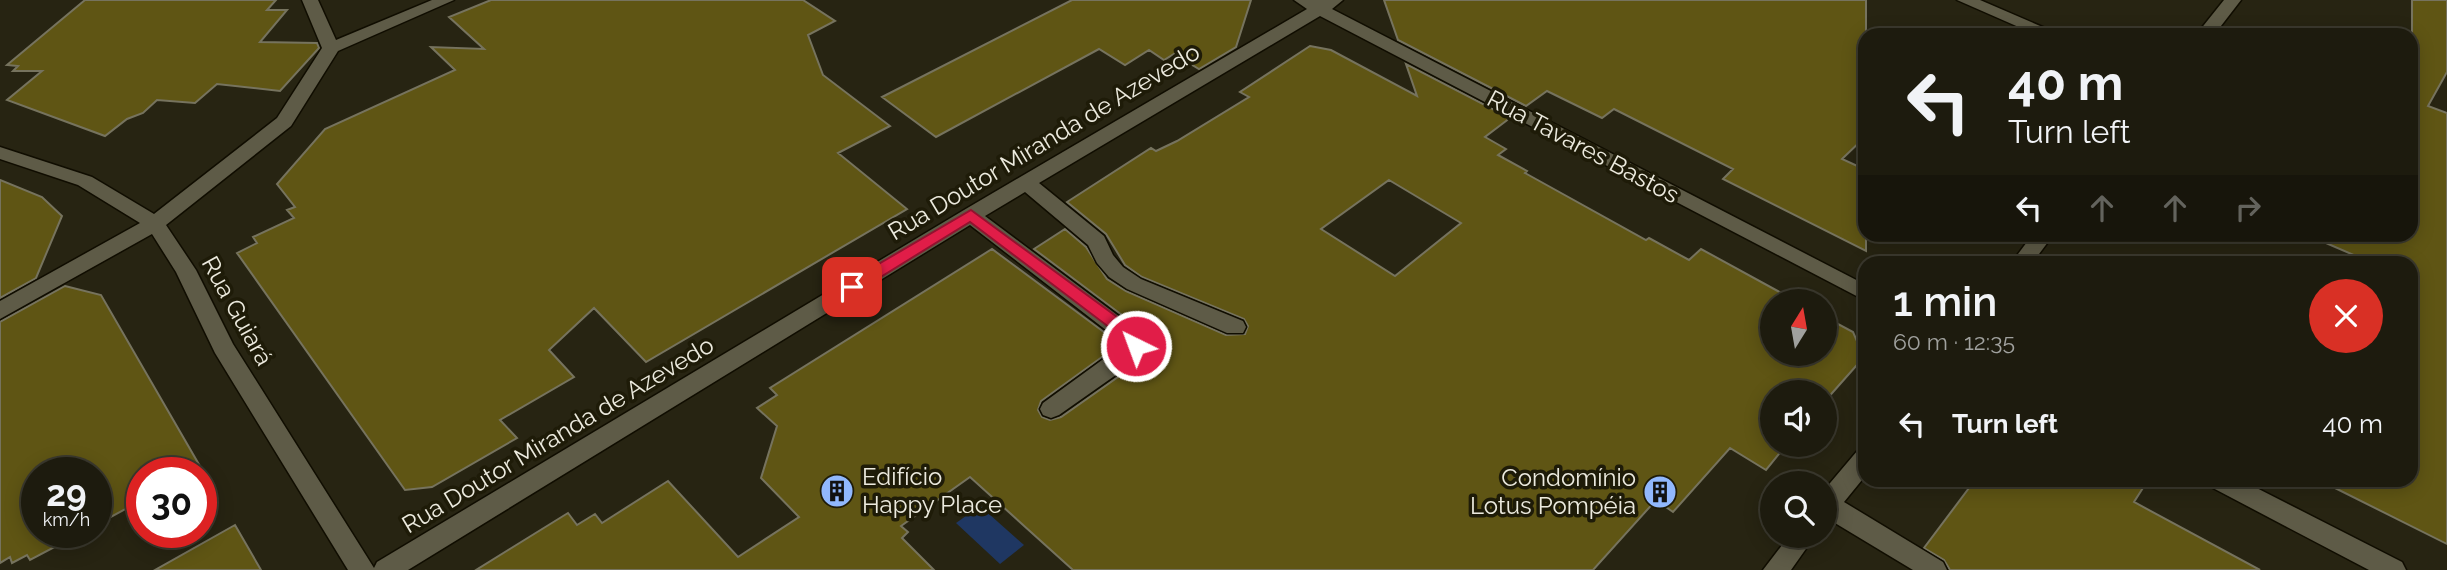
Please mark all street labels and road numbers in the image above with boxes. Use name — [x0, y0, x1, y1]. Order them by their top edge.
street label: Rua Doutor Miranda de Azevedo — [883, 37, 1205, 246]
street label: Rua Tavares Bastos — [1482, 84, 1684, 209]
street label: Rua Guiará — [196, 251, 279, 370]
street label: Rua Doutor Miranda de Azevedo — [397, 330, 719, 539]

